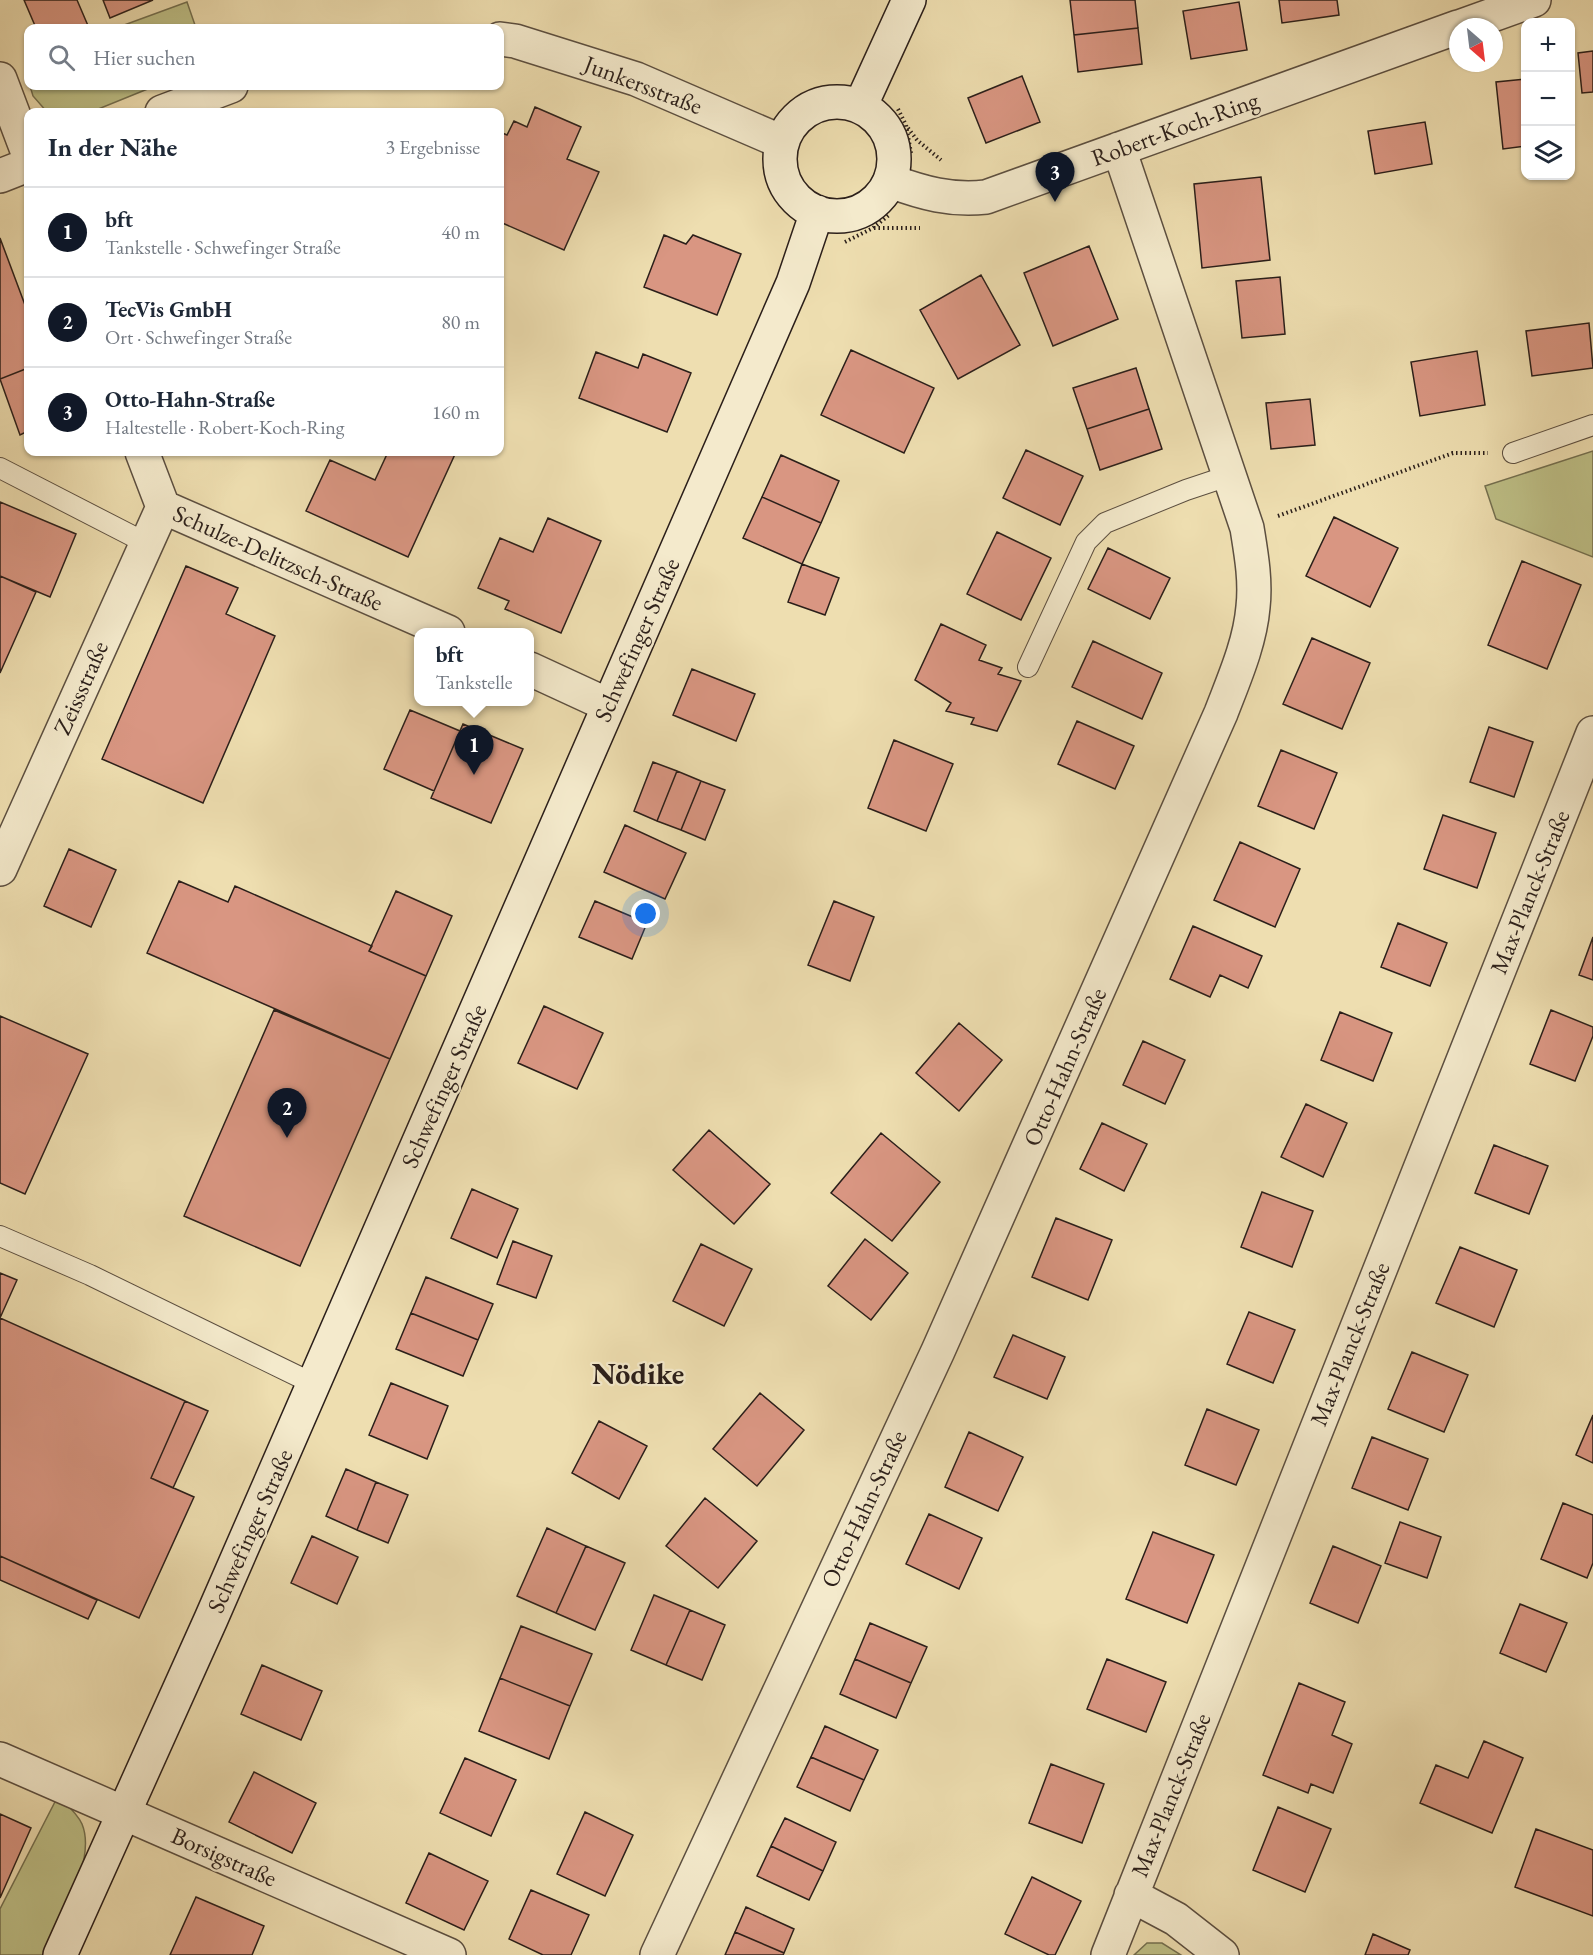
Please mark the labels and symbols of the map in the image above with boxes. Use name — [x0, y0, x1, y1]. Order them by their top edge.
north arrow — [1449, 18, 1503, 72]
street label: Junkersstraße — [578, 47, 707, 121]
street label: Robert-Koch-Ring — [1087, 84, 1263, 173]
pin: 3 — [1036, 152, 1074, 202]
street label: Schulze-Delitzsch-Straße — [168, 497, 388, 618]
street label: Schwefinger Straße — [587, 553, 687, 727]
street label: Zeissstraße — [46, 636, 115, 740]
pin: 1 — [454, 726, 494, 775]
street label: Max-Planck-Straße — [1483, 805, 1577, 978]
your location — [631, 899, 660, 928]
street label: Otto-Hahn-Straße — [1016, 983, 1113, 1151]
street label: Schwefinger Straße — [394, 999, 494, 1173]
pin: 2 — [268, 1088, 306, 1138]
street label: Max-Planck-Straße — [1303, 1257, 1397, 1430]
district label: Nödike — [592, 1354, 684, 1393]
street label: Otto-Hahn-Straße — [814, 1425, 914, 1592]
street label: Schwefinger Straße — [200, 1444, 300, 1618]
street label: Max-Planck-Straße — [1124, 1708, 1218, 1881]
street label: Borsigstraße — [167, 1820, 282, 1894]

